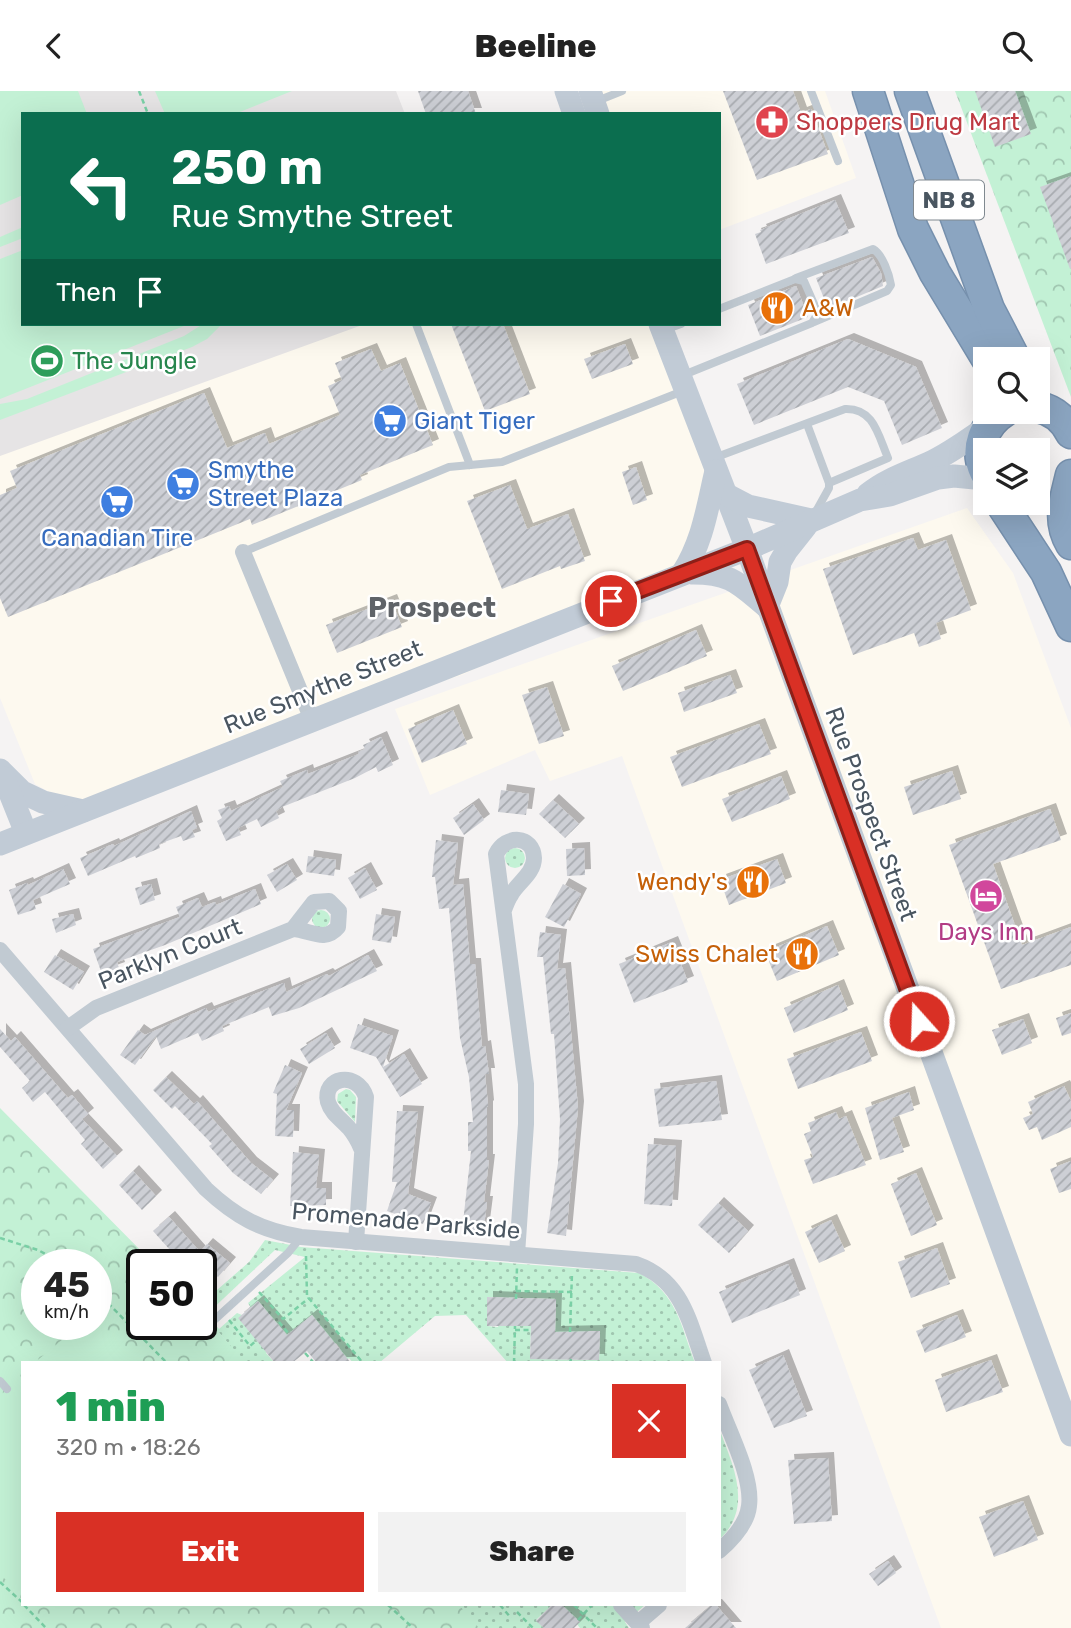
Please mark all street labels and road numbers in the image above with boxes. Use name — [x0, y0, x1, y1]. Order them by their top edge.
road number: NB 8 — [914, 181, 984, 219]
street label: Rue Smythe Street — [220, 634, 426, 740]
street label: Rue Prospect Street — [819, 703, 923, 925]
street label: Parklyn Court — [94, 913, 246, 995]
street label: Promenade Parkside — [290, 1197, 522, 1245]

